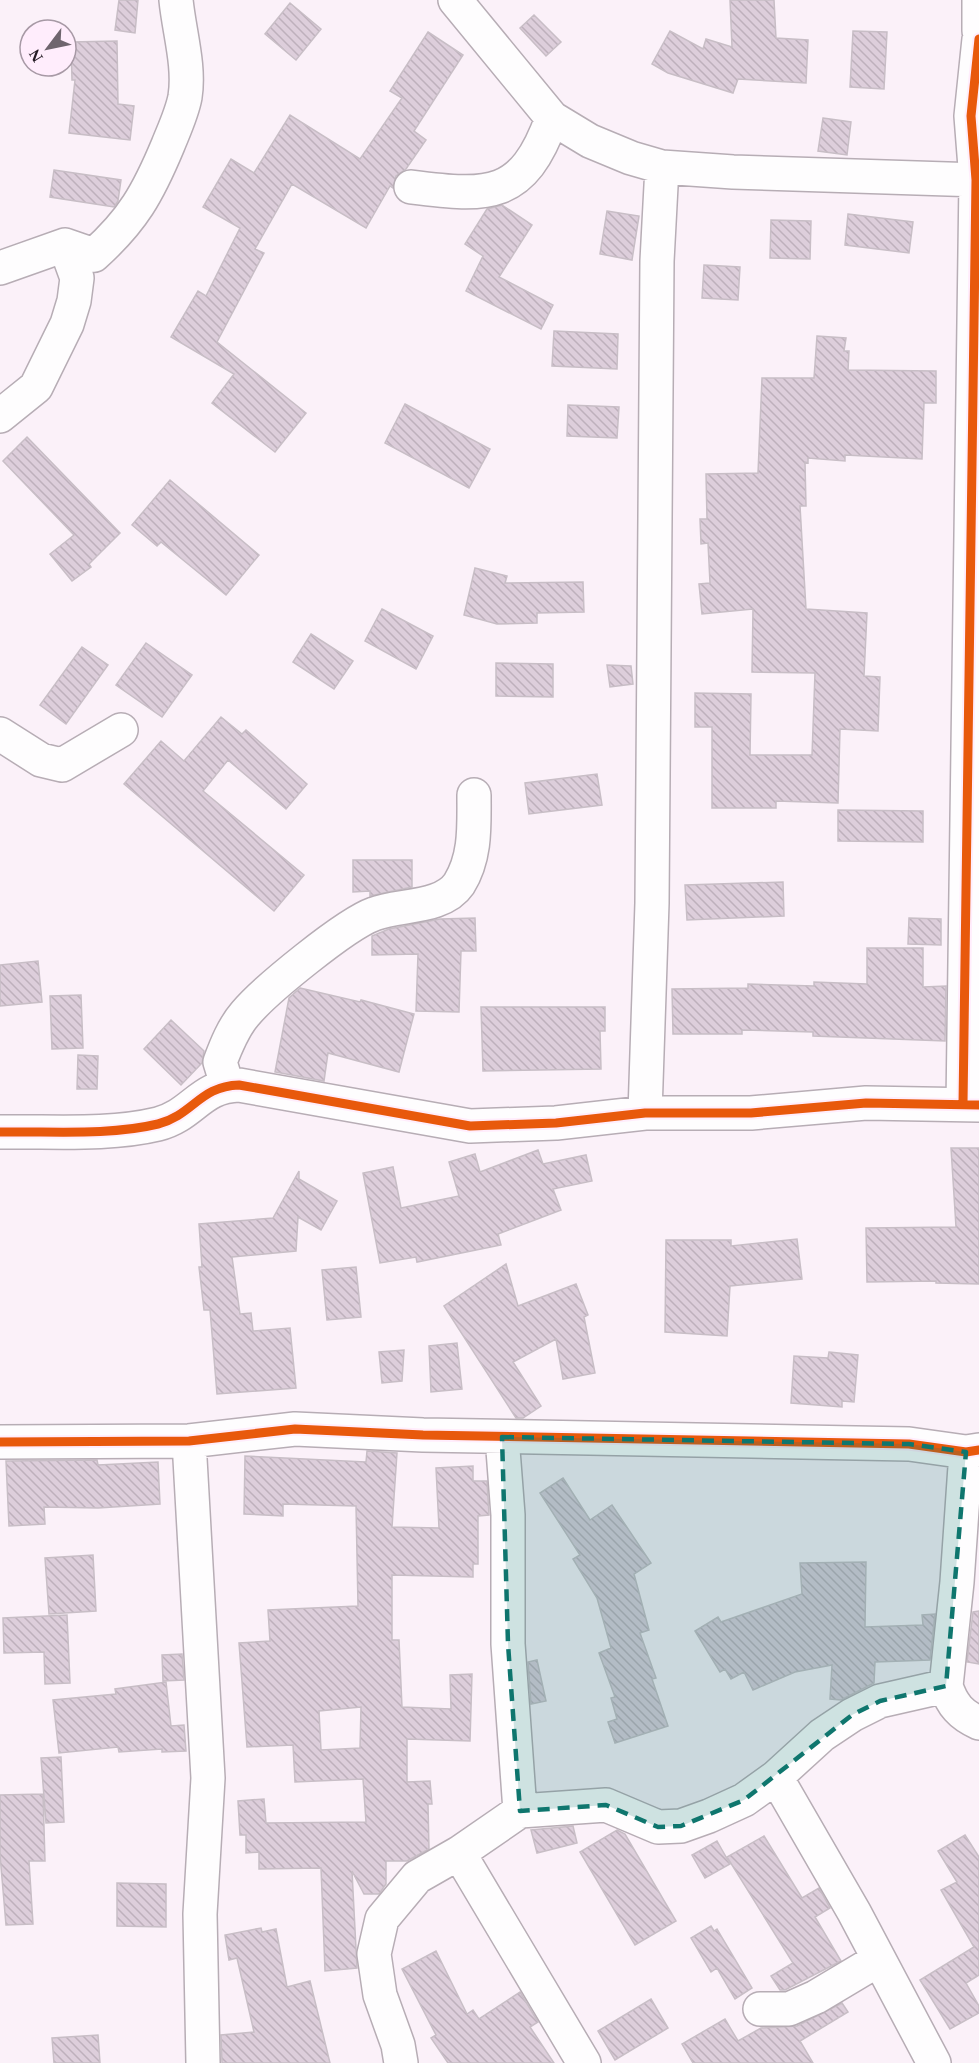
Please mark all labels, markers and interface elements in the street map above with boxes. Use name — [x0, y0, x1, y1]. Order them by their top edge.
north arrow — [18, 18, 78, 78]
text: N — [25, 46, 46, 65]

